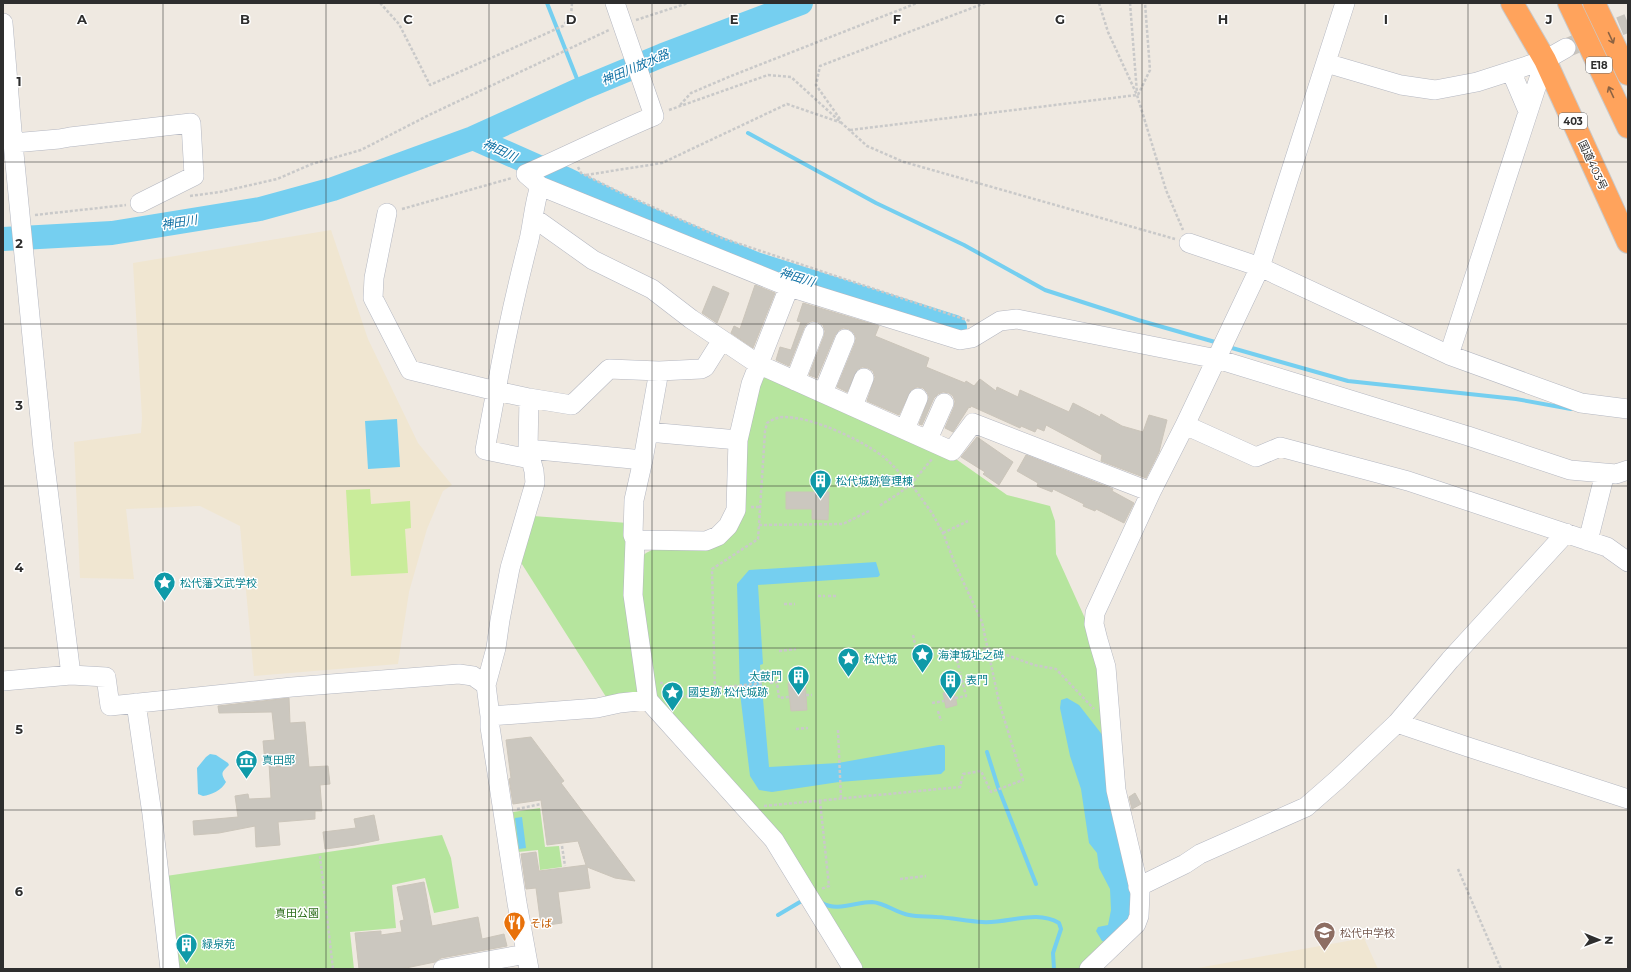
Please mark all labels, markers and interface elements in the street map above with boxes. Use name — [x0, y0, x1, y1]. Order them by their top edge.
text: A — [76, 11, 88, 27]
text: B — [240, 11, 250, 27]
text: C — [403, 11, 413, 27]
text: D — [566, 11, 577, 27]
text: E — [730, 11, 739, 27]
text: F — [893, 11, 901, 27]
text: G — [1055, 11, 1065, 27]
text: H — [1218, 11, 1228, 27]
text: I — [1384, 11, 1388, 27]
text: J — [1544, 11, 1553, 27]
one-way arrow — [1608, 32, 1615, 44]
water label: 神田川放水路 — [599, 46, 672, 88]
road number: E18 — [1586, 57, 1612, 73]
text: 1 — [16, 73, 22, 89]
one-way arrow — [1607, 87, 1614, 99]
road number: 403 — [1559, 113, 1587, 129]
water label: 神田川 — [481, 136, 521, 165]
street label: 国道403号 — [1575, 138, 1611, 192]
water label: 神田川 — [160, 211, 200, 232]
text: 2 — [15, 235, 23, 251]
water label: 神田川 — [778, 265, 818, 290]
text: 3 — [14, 397, 23, 413]
building icon: 松代城跡管理棟 — [807, 468, 833, 501]
place label: 松代城跡管理棟 — [836, 474, 913, 488]
text: 4 — [15, 559, 24, 575]
place icon: 松代藩文武学校 — [152, 570, 178, 603]
place label: 松代藩文武学校 — [180, 576, 257, 590]
place icon: 海津城址之碑 — [909, 642, 935, 675]
place icon: 松代城 — [836, 646, 862, 679]
place label: 海津城址之碑 — [938, 648, 1004, 662]
place label: 松代城 — [864, 652, 897, 666]
building icon: 太鼓門 — [785, 663, 811, 696]
building icon: 表門 — [937, 667, 963, 700]
place label: 太鼓門 — [749, 669, 782, 683]
place label: 表門 — [966, 673, 988, 687]
place icon: 國史跡 松代城跡 — [659, 679, 685, 712]
place label: 國史跡 松代城跡 — [688, 685, 768, 699]
text: 5 — [15, 721, 23, 737]
museum icon: 真田邸 — [234, 747, 260, 780]
place label: 真田邸 — [262, 753, 295, 767]
text: 6 — [15, 883, 24, 899]
park label: 真田公園 — [275, 906, 319, 920]
restaurant icon: そば — [502, 910, 528, 943]
place label: そば — [530, 916, 552, 930]
school or university icon: 松代中学校 — [1311, 920, 1337, 953]
north arrow — [1579, 920, 1619, 960]
place label: 松代中学校 — [1340, 926, 1395, 940]
building icon: 緑泉苑 — [173, 931, 199, 964]
text: N — [1602, 936, 1616, 945]
place label: 緑泉苑 — [202, 937, 235, 951]

